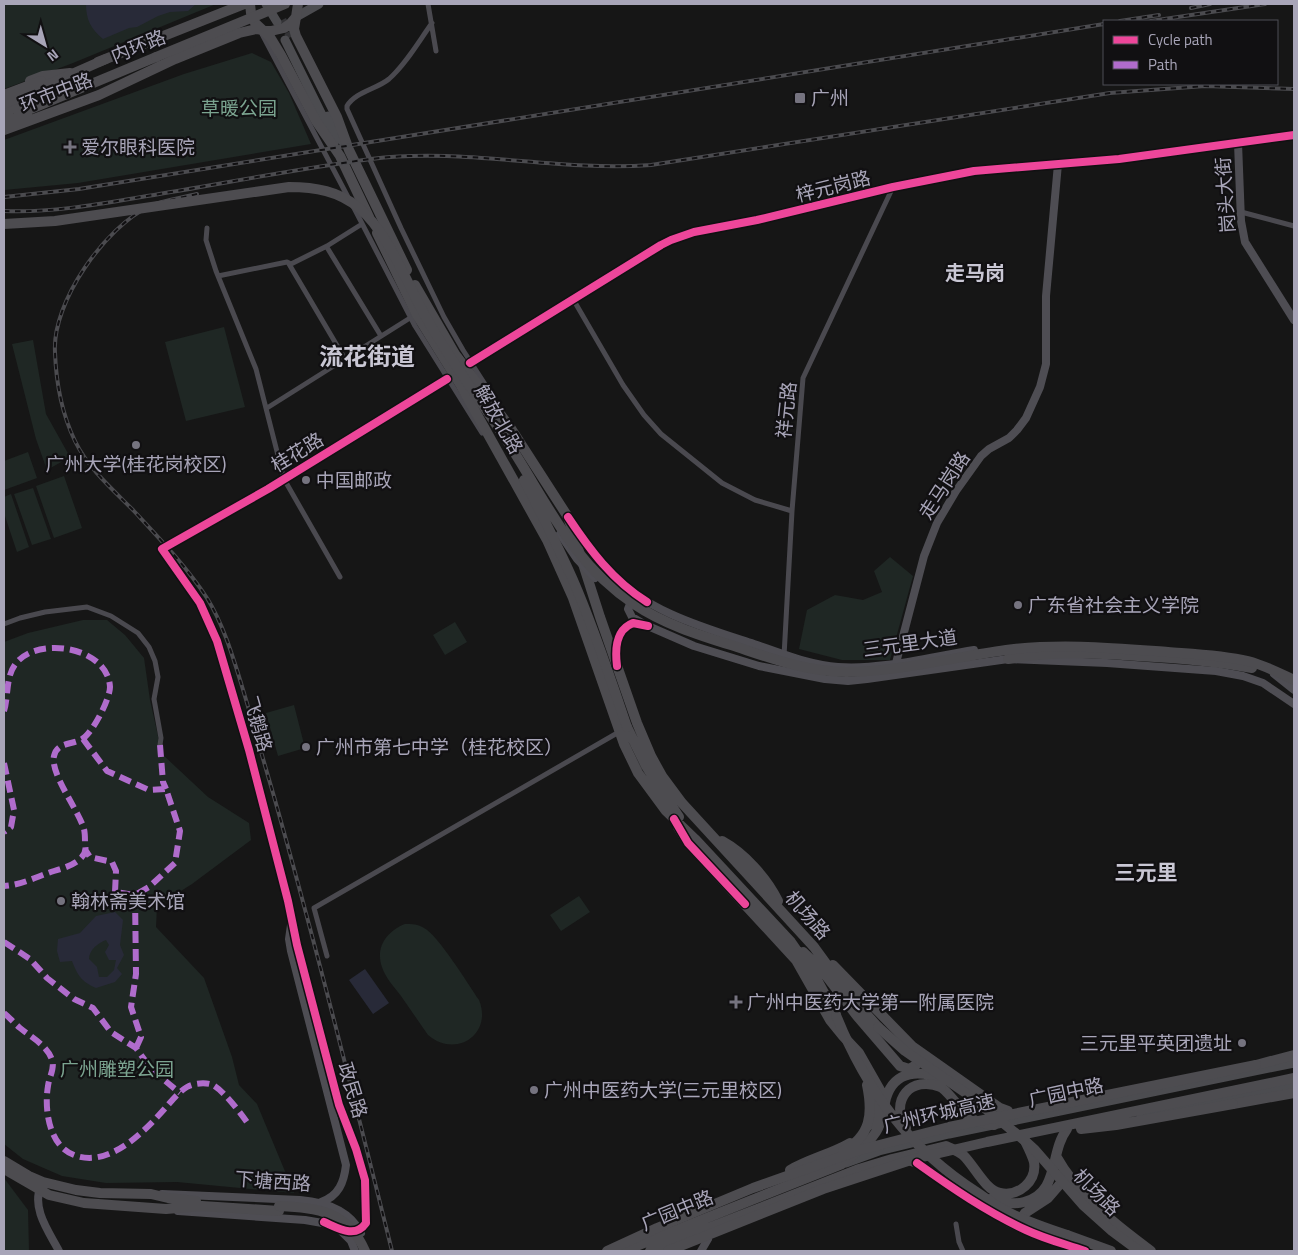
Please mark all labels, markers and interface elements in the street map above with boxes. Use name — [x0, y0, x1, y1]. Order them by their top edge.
north arrow — [20, 20, 70, 70]
legend — [1103, 20, 1278, 85]
street label: 内环路 — [106, 21, 170, 70]
text: Cycle path — [1148, 28, 1213, 51]
text: N — [43, 44, 63, 67]
text: Path — [1148, 53, 1178, 76]
street label: 环市中路 — [15, 64, 97, 119]
place label: 广州 — [811, 83, 849, 112]
marker: 广州 — [793, 91, 807, 105]
park label: 草暖公园 — [201, 93, 277, 122]
place label: 爱尔眼科医院 — [81, 132, 195, 161]
marker: 爱尔眼科医院 — [63, 140, 77, 154]
street label: 岗头大街 — [1207, 156, 1242, 234]
street label: 梓元岗路 — [792, 162, 873, 209]
district label: 走马岗 — [945, 257, 1005, 288]
district label: 流花街道 — [319, 338, 415, 374]
street label: 解放北路 — [468, 379, 531, 459]
street label: 祥元路 — [768, 380, 803, 440]
street label: 桂花路 — [265, 424, 329, 479]
marker: 广州大学(桂花岗校区) — [130, 439, 142, 451]
street label: 走马岗路 — [911, 445, 976, 525]
place label: 广州大学(桂花岗校区) — [45, 449, 227, 478]
place label: 中国邮政 — [316, 465, 392, 494]
marker: 中国邮政 — [300, 474, 312, 486]
place label: 广东省社会主义学院 — [1028, 590, 1199, 619]
marker: 广东省社会主义学院 — [1012, 599, 1024, 611]
street label: 三元里大道 — [861, 622, 959, 663]
street label: 飞鹅路 — [237, 692, 280, 755]
place label: 广州市第七中学（桂花校区） — [316, 732, 563, 761]
marker: 广州市第七中学（桂花校区） — [300, 741, 312, 753]
district label: 三元里 — [1115, 856, 1178, 888]
street label: 机场路 — [779, 884, 838, 946]
place label: 翰林斋美术馆 — [71, 886, 185, 915]
marker: 翰林斋美术馆 — [55, 895, 67, 907]
place label: 广州中医药大学第一附属医院 — [747, 987, 994, 1016]
marker: 广州中医药大学第一附属医院 — [729, 995, 743, 1009]
place label: 三元里平英团遗址 — [1080, 1028, 1232, 1057]
marker: 三元里平英团遗址 — [1236, 1037, 1248, 1049]
park label: 广州雕塑公园 — [60, 1054, 174, 1083]
street label: 政民路 — [331, 1058, 376, 1121]
street label: 广园中路 — [1026, 1069, 1106, 1114]
place label: 广州中医药大学(三元里校区) — [544, 1075, 782, 1104]
marker: 广州中医药大学(三元里校区) — [528, 1084, 540, 1096]
street label: 广州环城高速 — [880, 1086, 998, 1139]
street label: 机场路 — [1067, 1161, 1128, 1222]
street label: 下塘西路 — [234, 1163, 312, 1198]
street label: 广园中路 — [636, 1182, 717, 1237]

